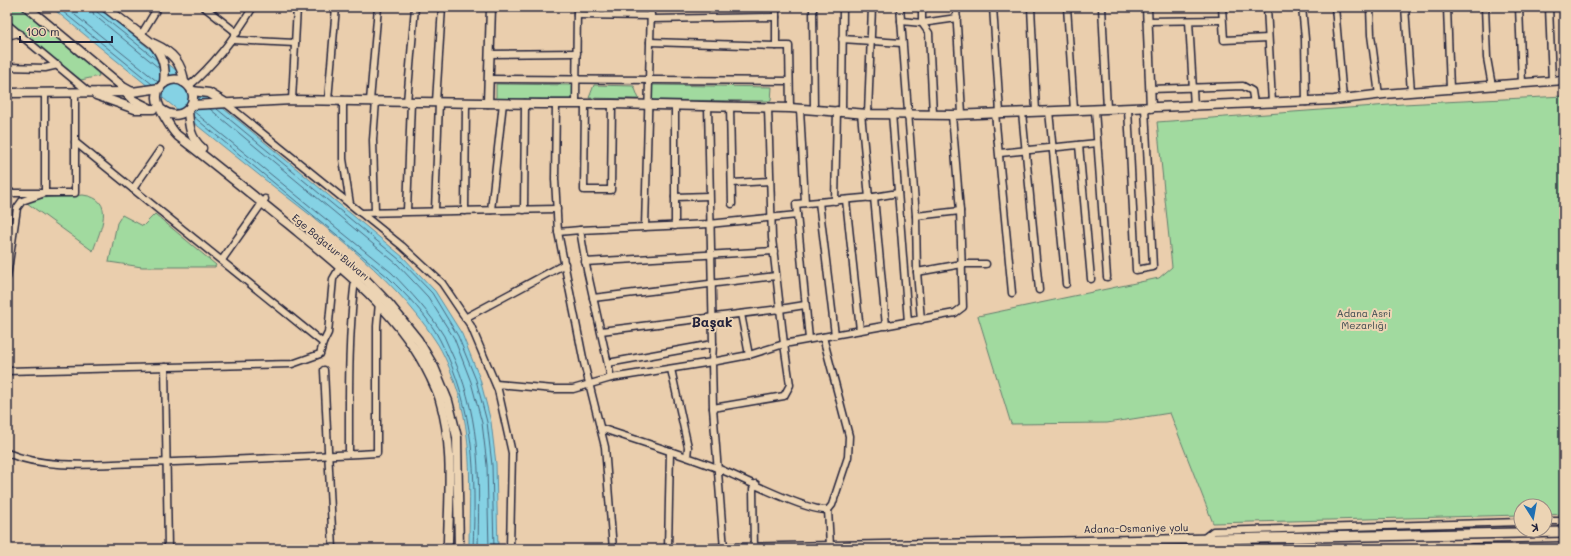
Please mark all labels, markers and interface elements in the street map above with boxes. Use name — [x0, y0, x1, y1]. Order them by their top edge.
scale bar — [20, 18, 112, 44]
text: 100 m — [26, 23, 60, 39]
street label: Ege Bağatur Bulvarı — [289, 210, 373, 284]
park label: Adana Asri Mezarlığı — [1337, 306, 1391, 332]
district label: Başak — [691, 312, 733, 332]
north arrow — [1513, 498, 1553, 538]
street label: Adana-Osmaniye yolu — [1083, 520, 1189, 536]
text: K — [1530, 520, 1540, 536]

